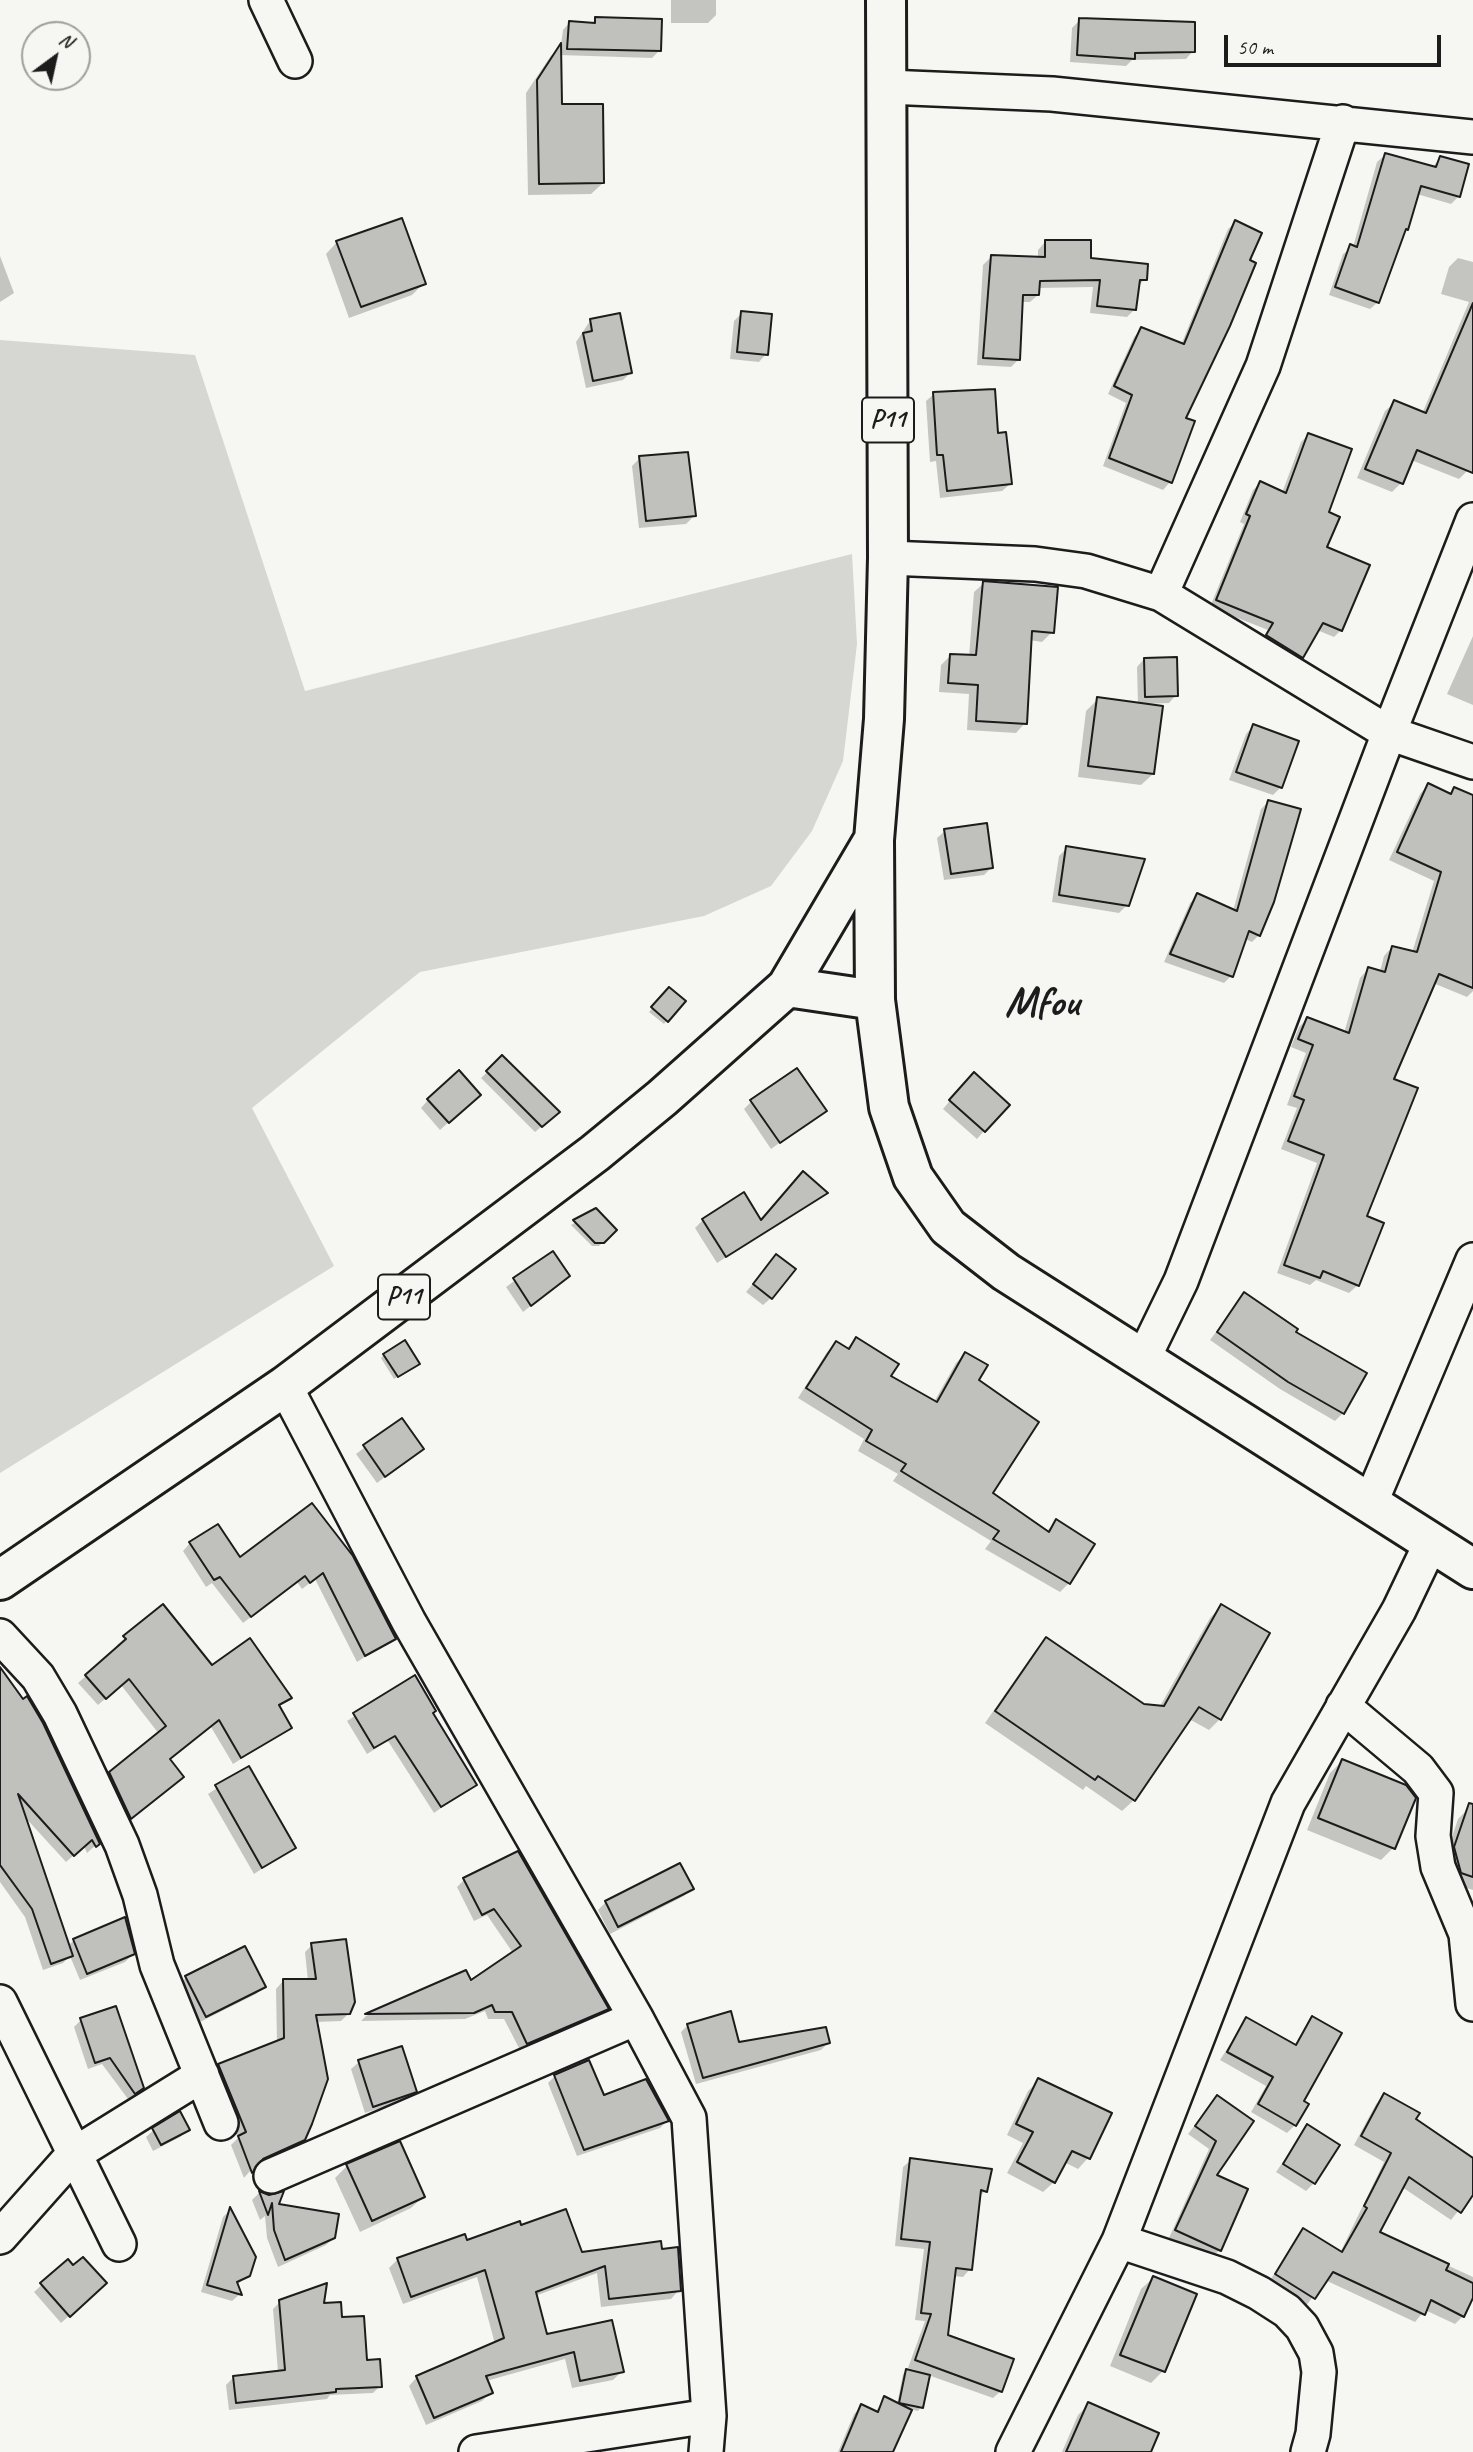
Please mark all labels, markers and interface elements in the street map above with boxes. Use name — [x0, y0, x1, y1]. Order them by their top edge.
north arrow — [21, 21, 91, 91]
scale bar — [1228, 21, 1445, 65]
text: N — [55, 27, 78, 53]
text: 50 m — [1237, 34, 1273, 60]
road number: P11 — [862, 398, 914, 442]
district label: Mfou — [1005, 979, 1079, 1029]
road number: P11 — [378, 1274, 430, 1320]

